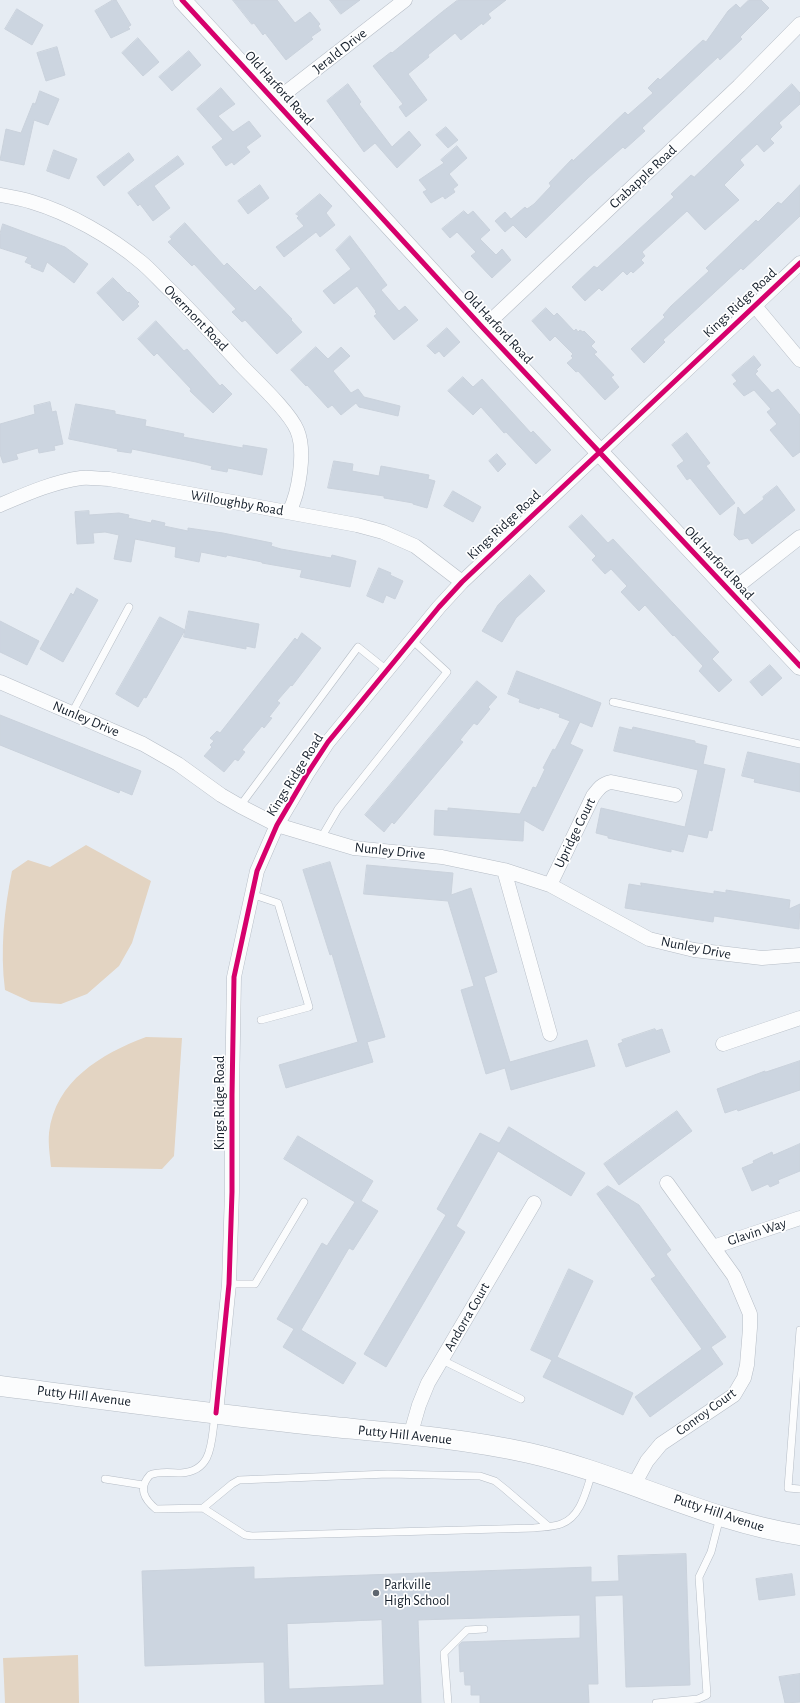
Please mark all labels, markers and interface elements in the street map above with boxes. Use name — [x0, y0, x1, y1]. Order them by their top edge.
street label: Jerald Drive — [310, 25, 370, 77]
street label: Old Harford Road — [241, 47, 317, 129]
street label: Crabapple Road — [606, 142, 680, 212]
street label: Kings Ridge Road — [700, 265, 780, 341]
street label: Overmont Road — [160, 281, 232, 355]
street label: Old Harford Road — [460, 287, 536, 367]
street label: Willoughby Road — [189, 487, 285, 519]
street label: Kings Ridge Road — [464, 487, 544, 563]
street label: Old Harford Road — [681, 523, 757, 603]
street label: Nunley Drive — [50, 697, 122, 741]
street label: Kings Ridge Road — [263, 731, 327, 819]
street label: Upridge Court — [551, 795, 599, 871]
street label: Nunley Drive — [354, 839, 426, 863]
street label: Nunley Drive — [660, 933, 732, 963]
street label: Kings Ridge Road — [212, 1056, 228, 1150]
street label: Glavin Way — [725, 1215, 789, 1249]
street label: Andorra Court — [441, 1280, 493, 1354]
street label: Putty Hill Avenue — [36, 1382, 132, 1410]
street label: Conroy Court — [673, 1385, 739, 1439]
street label: Putty Hill Avenue — [357, 1422, 453, 1448]
street label: Putty Hill Avenue — [671, 1490, 767, 1536]
place label: Parkville High School — [384, 1577, 450, 1610]
marker: Parkville High School — [371, 1588, 381, 1598]

